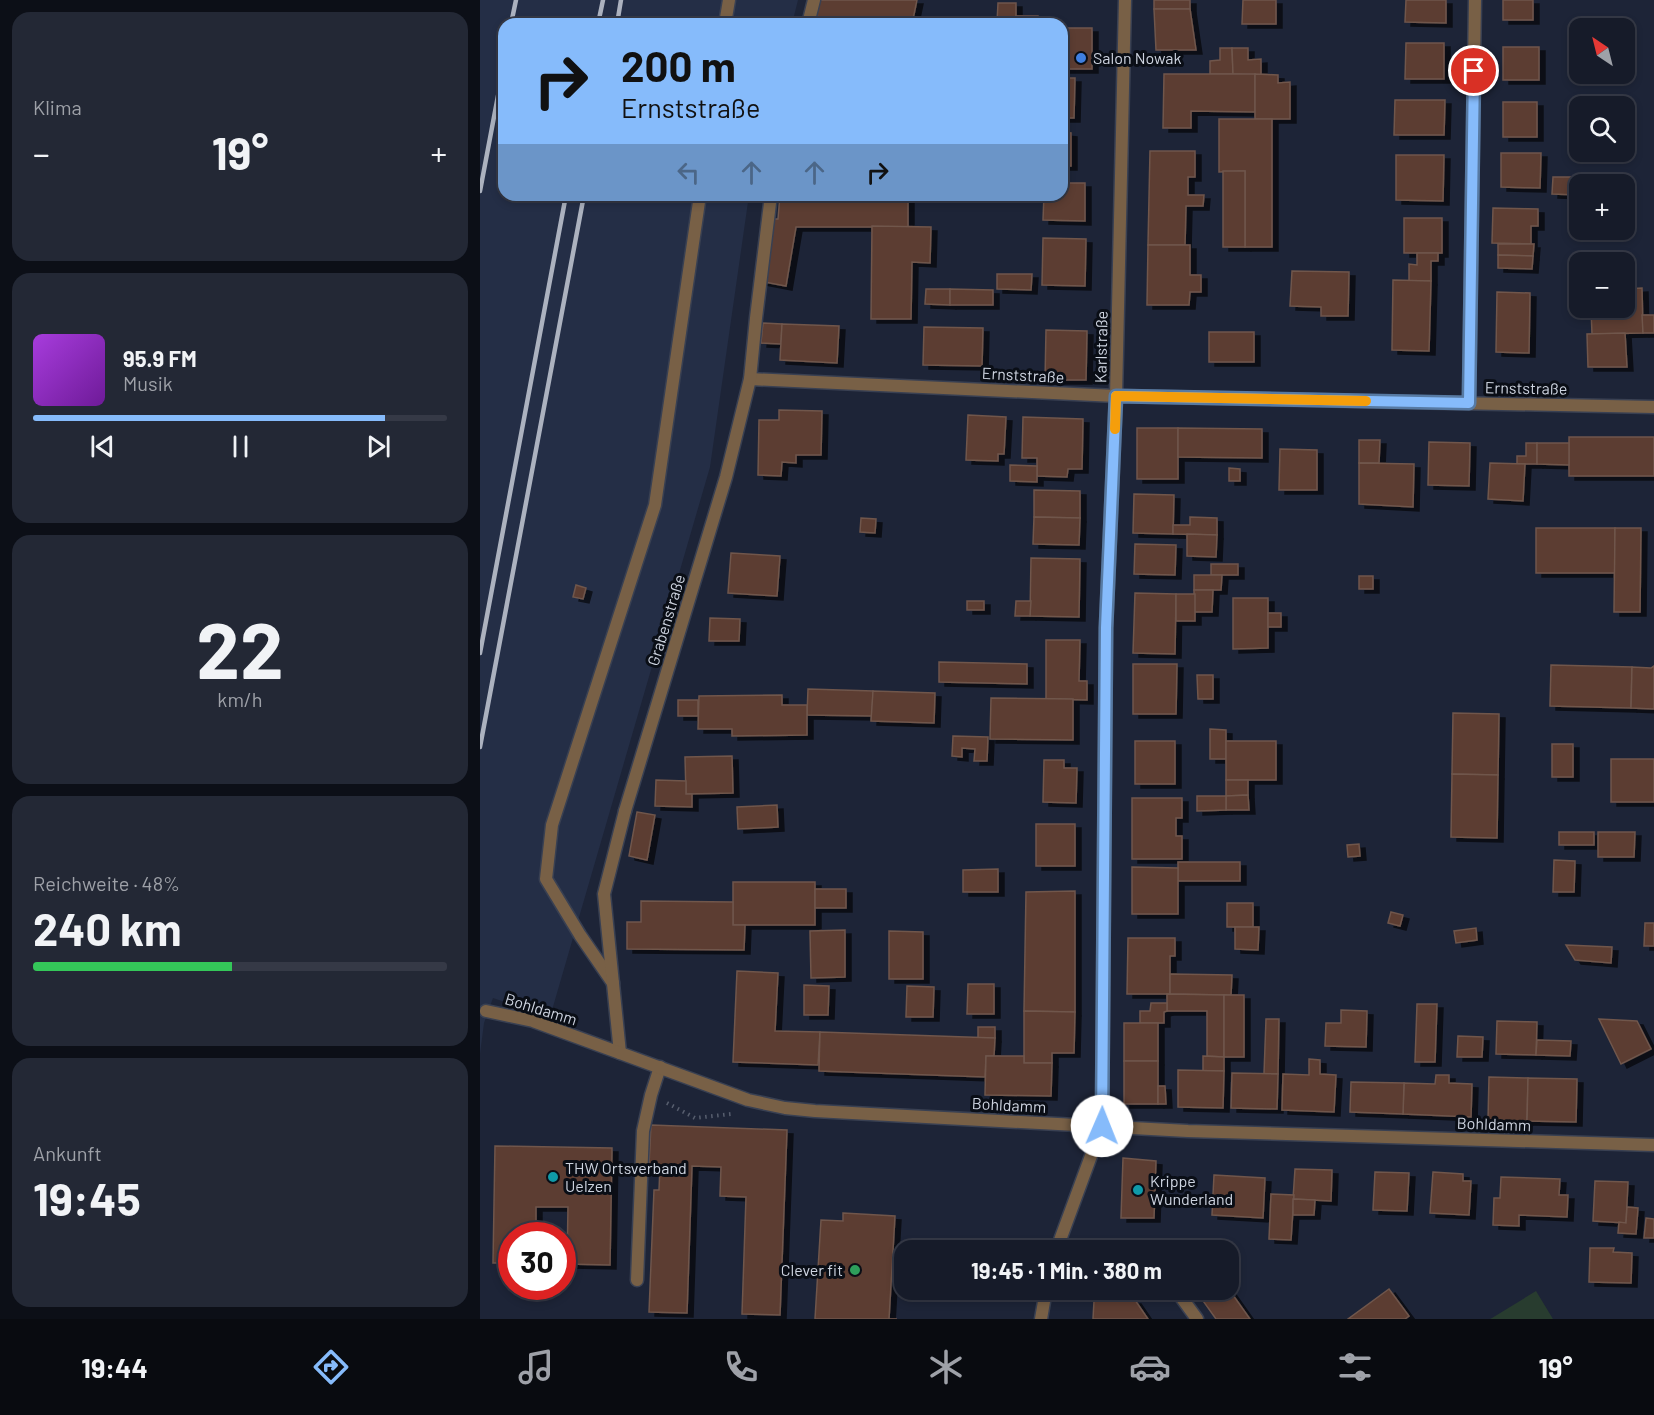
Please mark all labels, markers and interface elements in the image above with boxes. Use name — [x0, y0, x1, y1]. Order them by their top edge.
north arrow — [1569, 18, 1635, 84]
map controls — [1569, 18, 1635, 318]
text: 200 m — [621, 40, 736, 90]
icon: right — [522, 42, 600, 120]
pin — [1448, 45, 1499, 96]
place label: Salon Nowak — [1093, 48, 1181, 67]
marker: Salon Nowak — [1074, 51, 1088, 65]
icon: arrive — [1457, 54, 1490, 87]
text: Ernststraße — [621, 91, 760, 123]
text: Klima — [33, 95, 82, 119]
button: search — [1569, 96, 1635, 162]
text: 19° — [212, 125, 268, 179]
text: − — [33, 133, 50, 173]
text: + — [431, 133, 447, 173]
icon: left — [672, 156, 705, 189]
icon: ahead — [735, 156, 768, 189]
icon: ahead — [798, 156, 831, 189]
icon: right — [861, 156, 894, 189]
button: + — [1569, 174, 1635, 240]
button: − — [1569, 252, 1635, 318]
street label: Karlstraße — [1090, 311, 1111, 383]
text: 95.9 FM — [123, 345, 197, 371]
street label: Ernststraße — [981, 363, 1065, 386]
text: Musik — [123, 371, 173, 395]
street label: Ernststraße — [1485, 377, 1567, 398]
icon: previous — [86, 430, 119, 463]
icon: pause — [224, 430, 257, 463]
icon: next — [362, 430, 395, 463]
street label: Grabenstraße — [643, 572, 688, 668]
text: 22 — [196, 601, 284, 695]
text: km/h — [217, 687, 263, 711]
text: Reichweite · 48% — [33, 871, 180, 895]
text: 240 km — [33, 901, 182, 955]
street label: Bohldamm — [503, 989, 580, 1028]
street label: Bohldamm — [971, 1093, 1047, 1116]
position arrow — [1070, 1094, 1134, 1158]
street label: Bohldamm — [1456, 1113, 1532, 1134]
text: Ankunft — [33, 1141, 102, 1165]
place label: THW Ortsverband Uelzen — [565, 1158, 687, 1195]
marker: THW Ortsverband Uelzen — [546, 1170, 560, 1184]
text: 19:45 — [33, 1171, 141, 1225]
place label: Krippe Wunderland — [1150, 1171, 1233, 1208]
marker: Krippe Wunderland — [1131, 1183, 1145, 1197]
speed limit sign: 30 — [498, 1222, 576, 1300]
text: 19:45 · 1 Min. · 380 m — [971, 1257, 1162, 1283]
place label: Clever fit — [781, 1260, 843, 1279]
marker: Clever fit — [848, 1263, 862, 1277]
icon: directions — [310, 1346, 352, 1388]
icon: music — [515, 1346, 557, 1388]
icon: phone — [720, 1346, 762, 1388]
icon: climate — [925, 1346, 967, 1388]
icon: car — [1129, 1346, 1171, 1388]
icon: filters — [1334, 1346, 1376, 1388]
text: 19:44 — [81, 1351, 148, 1383]
text: 19° — [1539, 1351, 1573, 1383]

